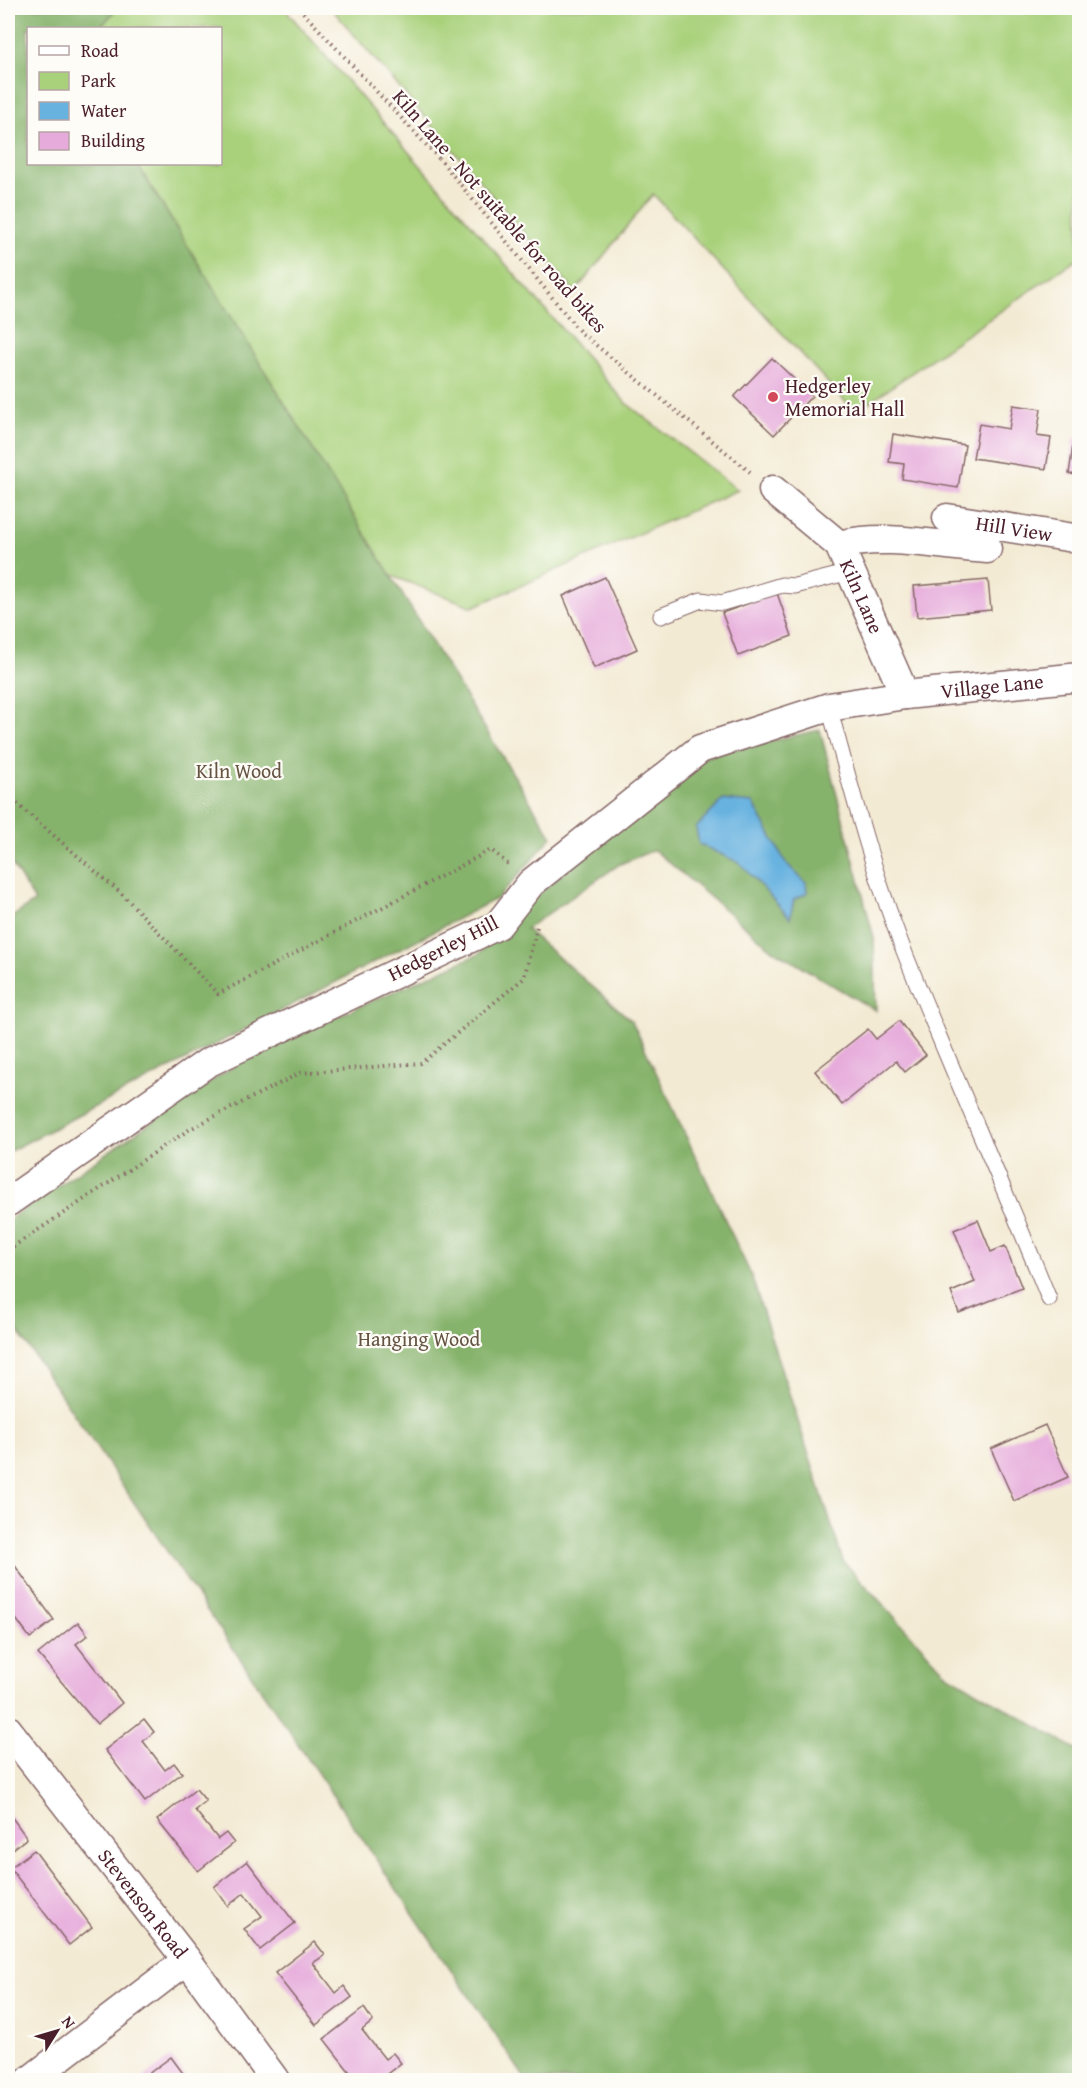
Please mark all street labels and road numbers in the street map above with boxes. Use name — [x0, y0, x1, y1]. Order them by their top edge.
street label: Kiln Lane - Not suitable for road bikes — [386, 82, 615, 339]
street label: Hill View — [974, 508, 1055, 549]
street label: Kiln Lane — [833, 554, 891, 638]
street label: Village Lane — [939, 666, 1045, 705]
street label: Hedgerley Hill — [383, 907, 503, 988]
street label: Stevenson Road — [92, 1842, 196, 1965]

